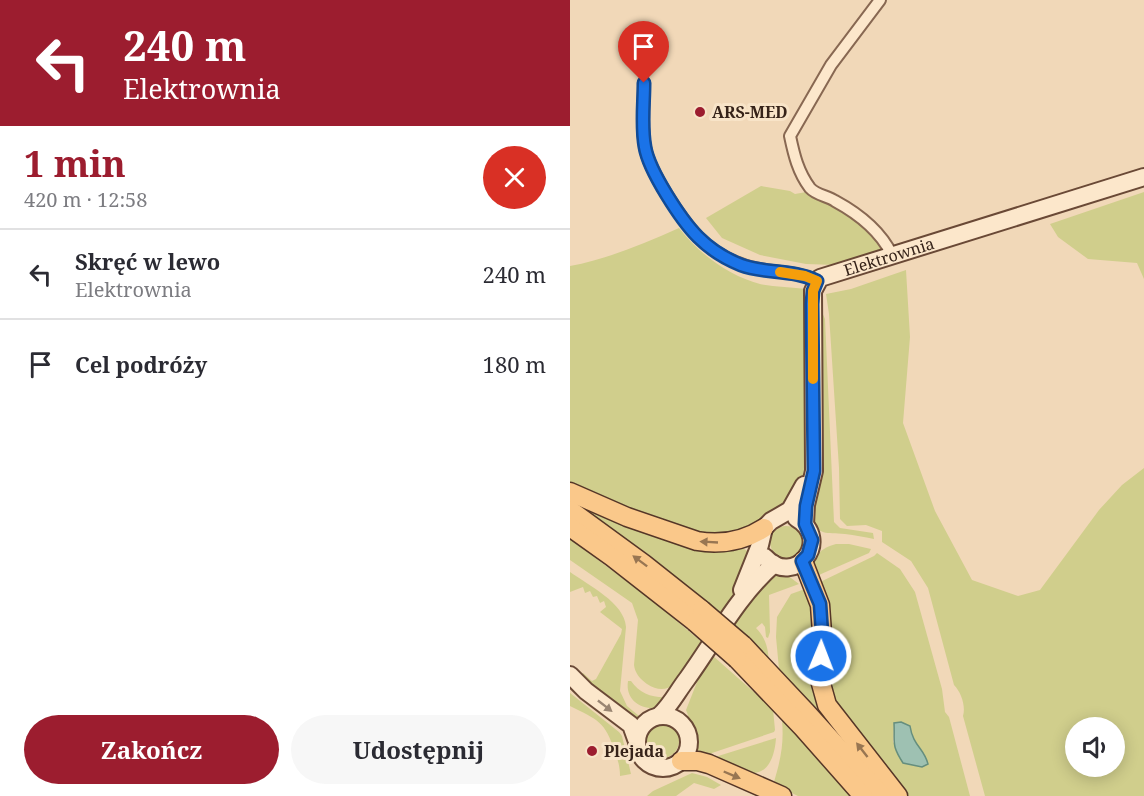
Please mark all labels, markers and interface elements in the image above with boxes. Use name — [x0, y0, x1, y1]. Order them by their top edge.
text: 240 m — [123, 16, 247, 73]
pin — [618, 21, 669, 83]
icon: left — [24, 24, 102, 102]
icon: arrive — [627, 30, 660, 63]
text: Elektrownia — [123, 70, 281, 107]
place label: ARS-MED — [712, 101, 788, 123]
marker: ARS-MED — [693, 105, 707, 119]
text: 1 min — [24, 139, 126, 188]
button: close — [483, 146, 546, 209]
text: 420 m · 12:58 — [24, 186, 147, 213]
street label: Elektrownia — [841, 232, 937, 281]
text: Skręć w lewo — [75, 246, 220, 276]
icon: left — [24, 258, 57, 291]
text: 240 m — [483, 259, 546, 289]
text: Elektrownia — [75, 276, 192, 303]
icon: arrive — [24, 348, 57, 381]
text: Cel podróży — [75, 349, 207, 379]
text: 180 m — [483, 349, 546, 379]
one-way arrow — [699, 537, 718, 546]
one-way arrow — [632, 555, 648, 567]
position arrow — [789, 624, 853, 688]
one-way arrow — [597, 699, 613, 712]
button: Zakończ — [24, 715, 279, 784]
button: Udostępnij — [291, 715, 546, 784]
map controls — [1065, 717, 1125, 777]
button: sound — [1065, 717, 1125, 777]
place label: Plejada — [604, 740, 664, 762]
one-way arrow — [855, 742, 868, 758]
marker: Plejada — [585, 744, 599, 758]
one-way arrow — [724, 770, 742, 780]

